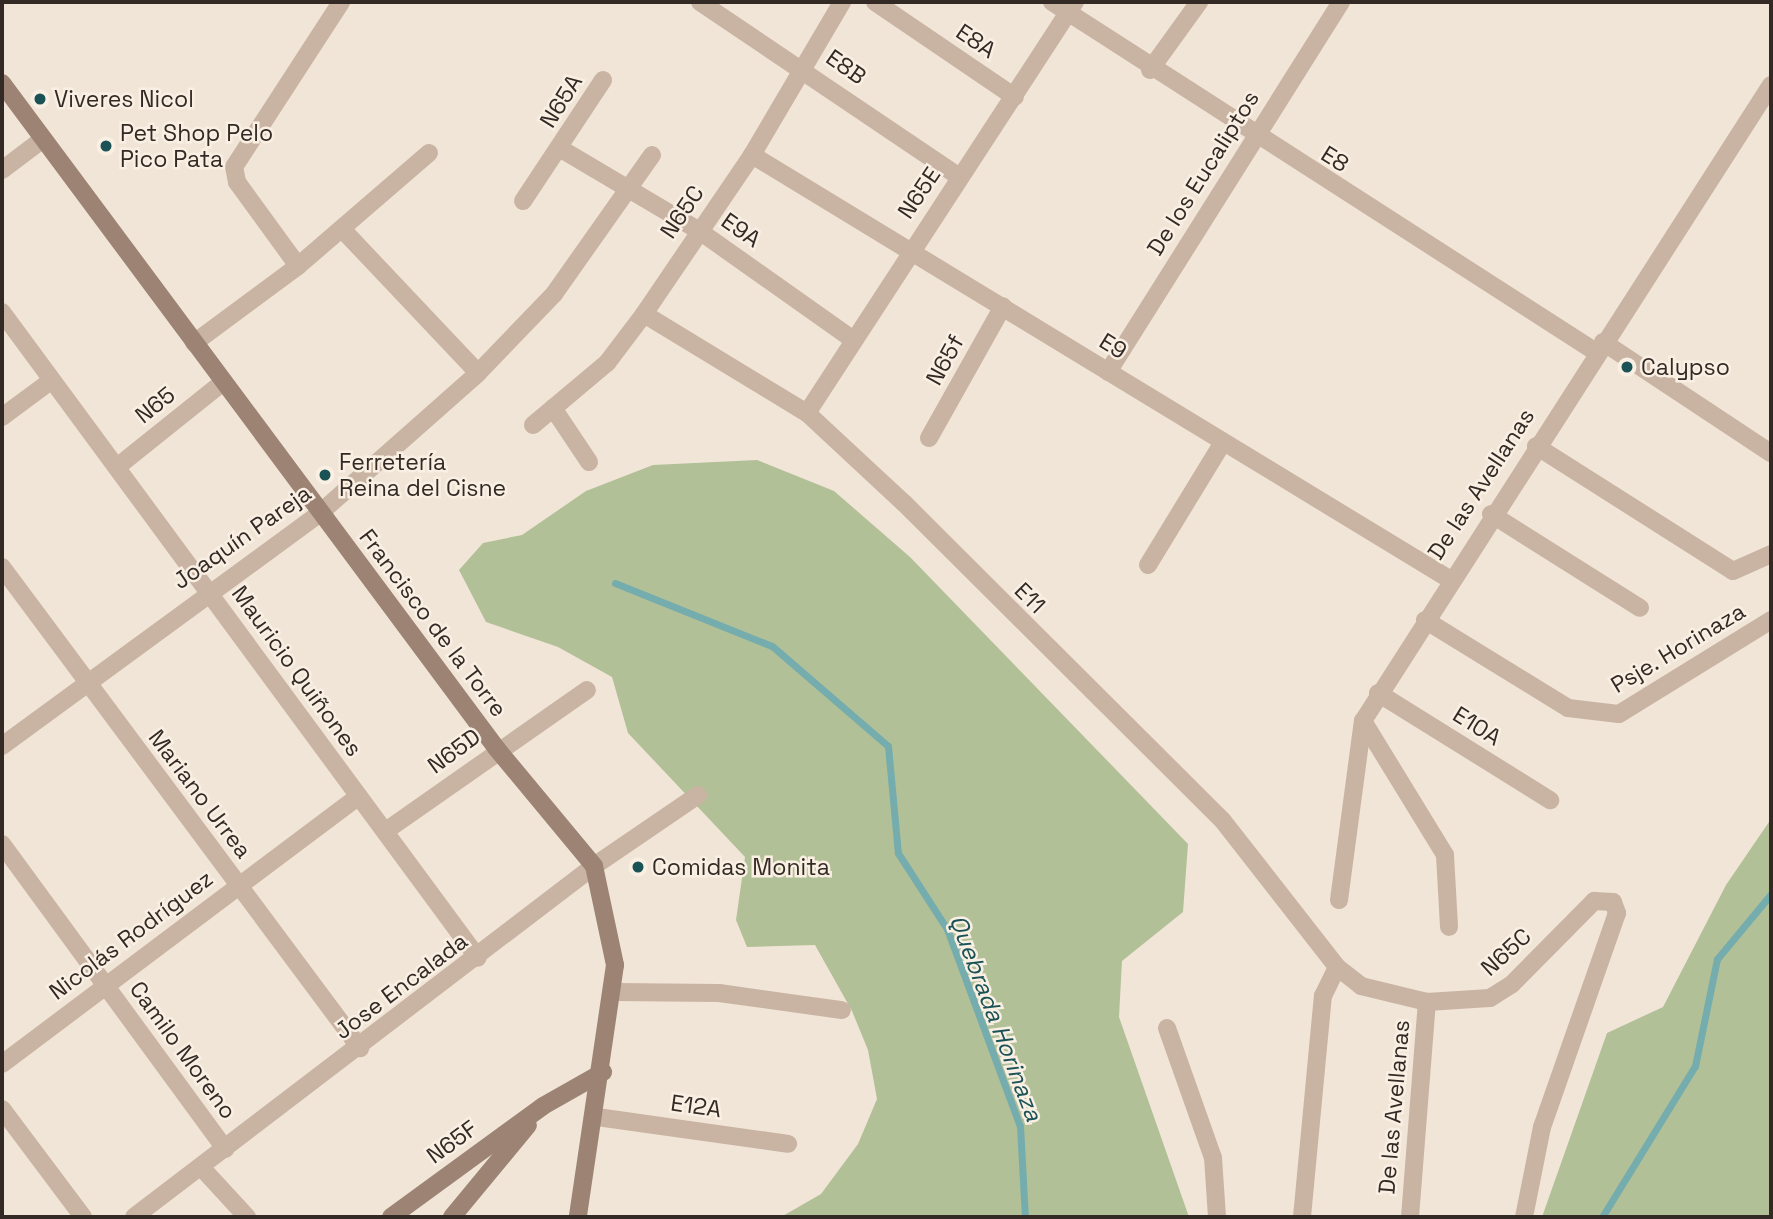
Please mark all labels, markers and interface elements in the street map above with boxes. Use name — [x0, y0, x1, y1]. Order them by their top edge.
street label: E8A — [951, 18, 1001, 64]
street label: E8B — [821, 44, 871, 90]
street label: N65A — [534, 69, 588, 133]
place label: Viveres Nicol — [54, 85, 194, 113]
street label: De los Eucaliptos — [1141, 86, 1265, 260]
marker: Viveres Nicol — [32, 91, 48, 107]
place label: Pet Shop Pelo Pico Pata — [120, 119, 273, 173]
marker: Pet Shop Pelo Pico Pata — [98, 138, 114, 154]
street label: E8 — [1316, 140, 1354, 178]
street label: N65E — [892, 162, 946, 224]
street label: N65C — [654, 180, 710, 244]
street label: E9A — [716, 207, 766, 253]
street label: E9 — [1094, 327, 1132, 365]
street label: N65f — [920, 330, 970, 390]
place label: Calypso — [1641, 353, 1730, 381]
marker: Calypso — [1619, 359, 1635, 375]
street label: N65 — [130, 381, 180, 429]
street label: De las Avellanas — [1422, 403, 1540, 565]
place label: Ferretería Reina del Cisne — [339, 448, 506, 502]
marker: Ferretería Reina del Cisne — [317, 467, 333, 483]
street label: Joaquín Pareja — [168, 479, 316, 595]
street label: Francisco de la Torre — [353, 523, 513, 723]
street label: E11 — [1009, 577, 1051, 619]
street label: Mauricio Quiñones — [226, 580, 368, 762]
street label: Psje. Horinaza — [1606, 597, 1750, 699]
street label: E10A — [1448, 701, 1506, 751]
street label: N65D — [422, 723, 486, 779]
street label: Mariano Urrea — [143, 724, 257, 864]
place label: Comidas Monita — [652, 853, 830, 881]
marker: Comidas Monita — [630, 859, 646, 875]
street label: Nicolás Rodríguez — [44, 865, 218, 1005]
water label: Quebrada Horinaza — [943, 911, 1049, 1125]
street label: N65C — [1475, 922, 1537, 982]
street label: Jose Encalada — [329, 927, 473, 1045]
street label: Camilo Moreno — [124, 976, 242, 1124]
street label: De las Avellanas — [1373, 1019, 1415, 1195]
street label: E12A — [669, 1089, 723, 1123]
street label: N65F — [421, 1115, 483, 1169]

